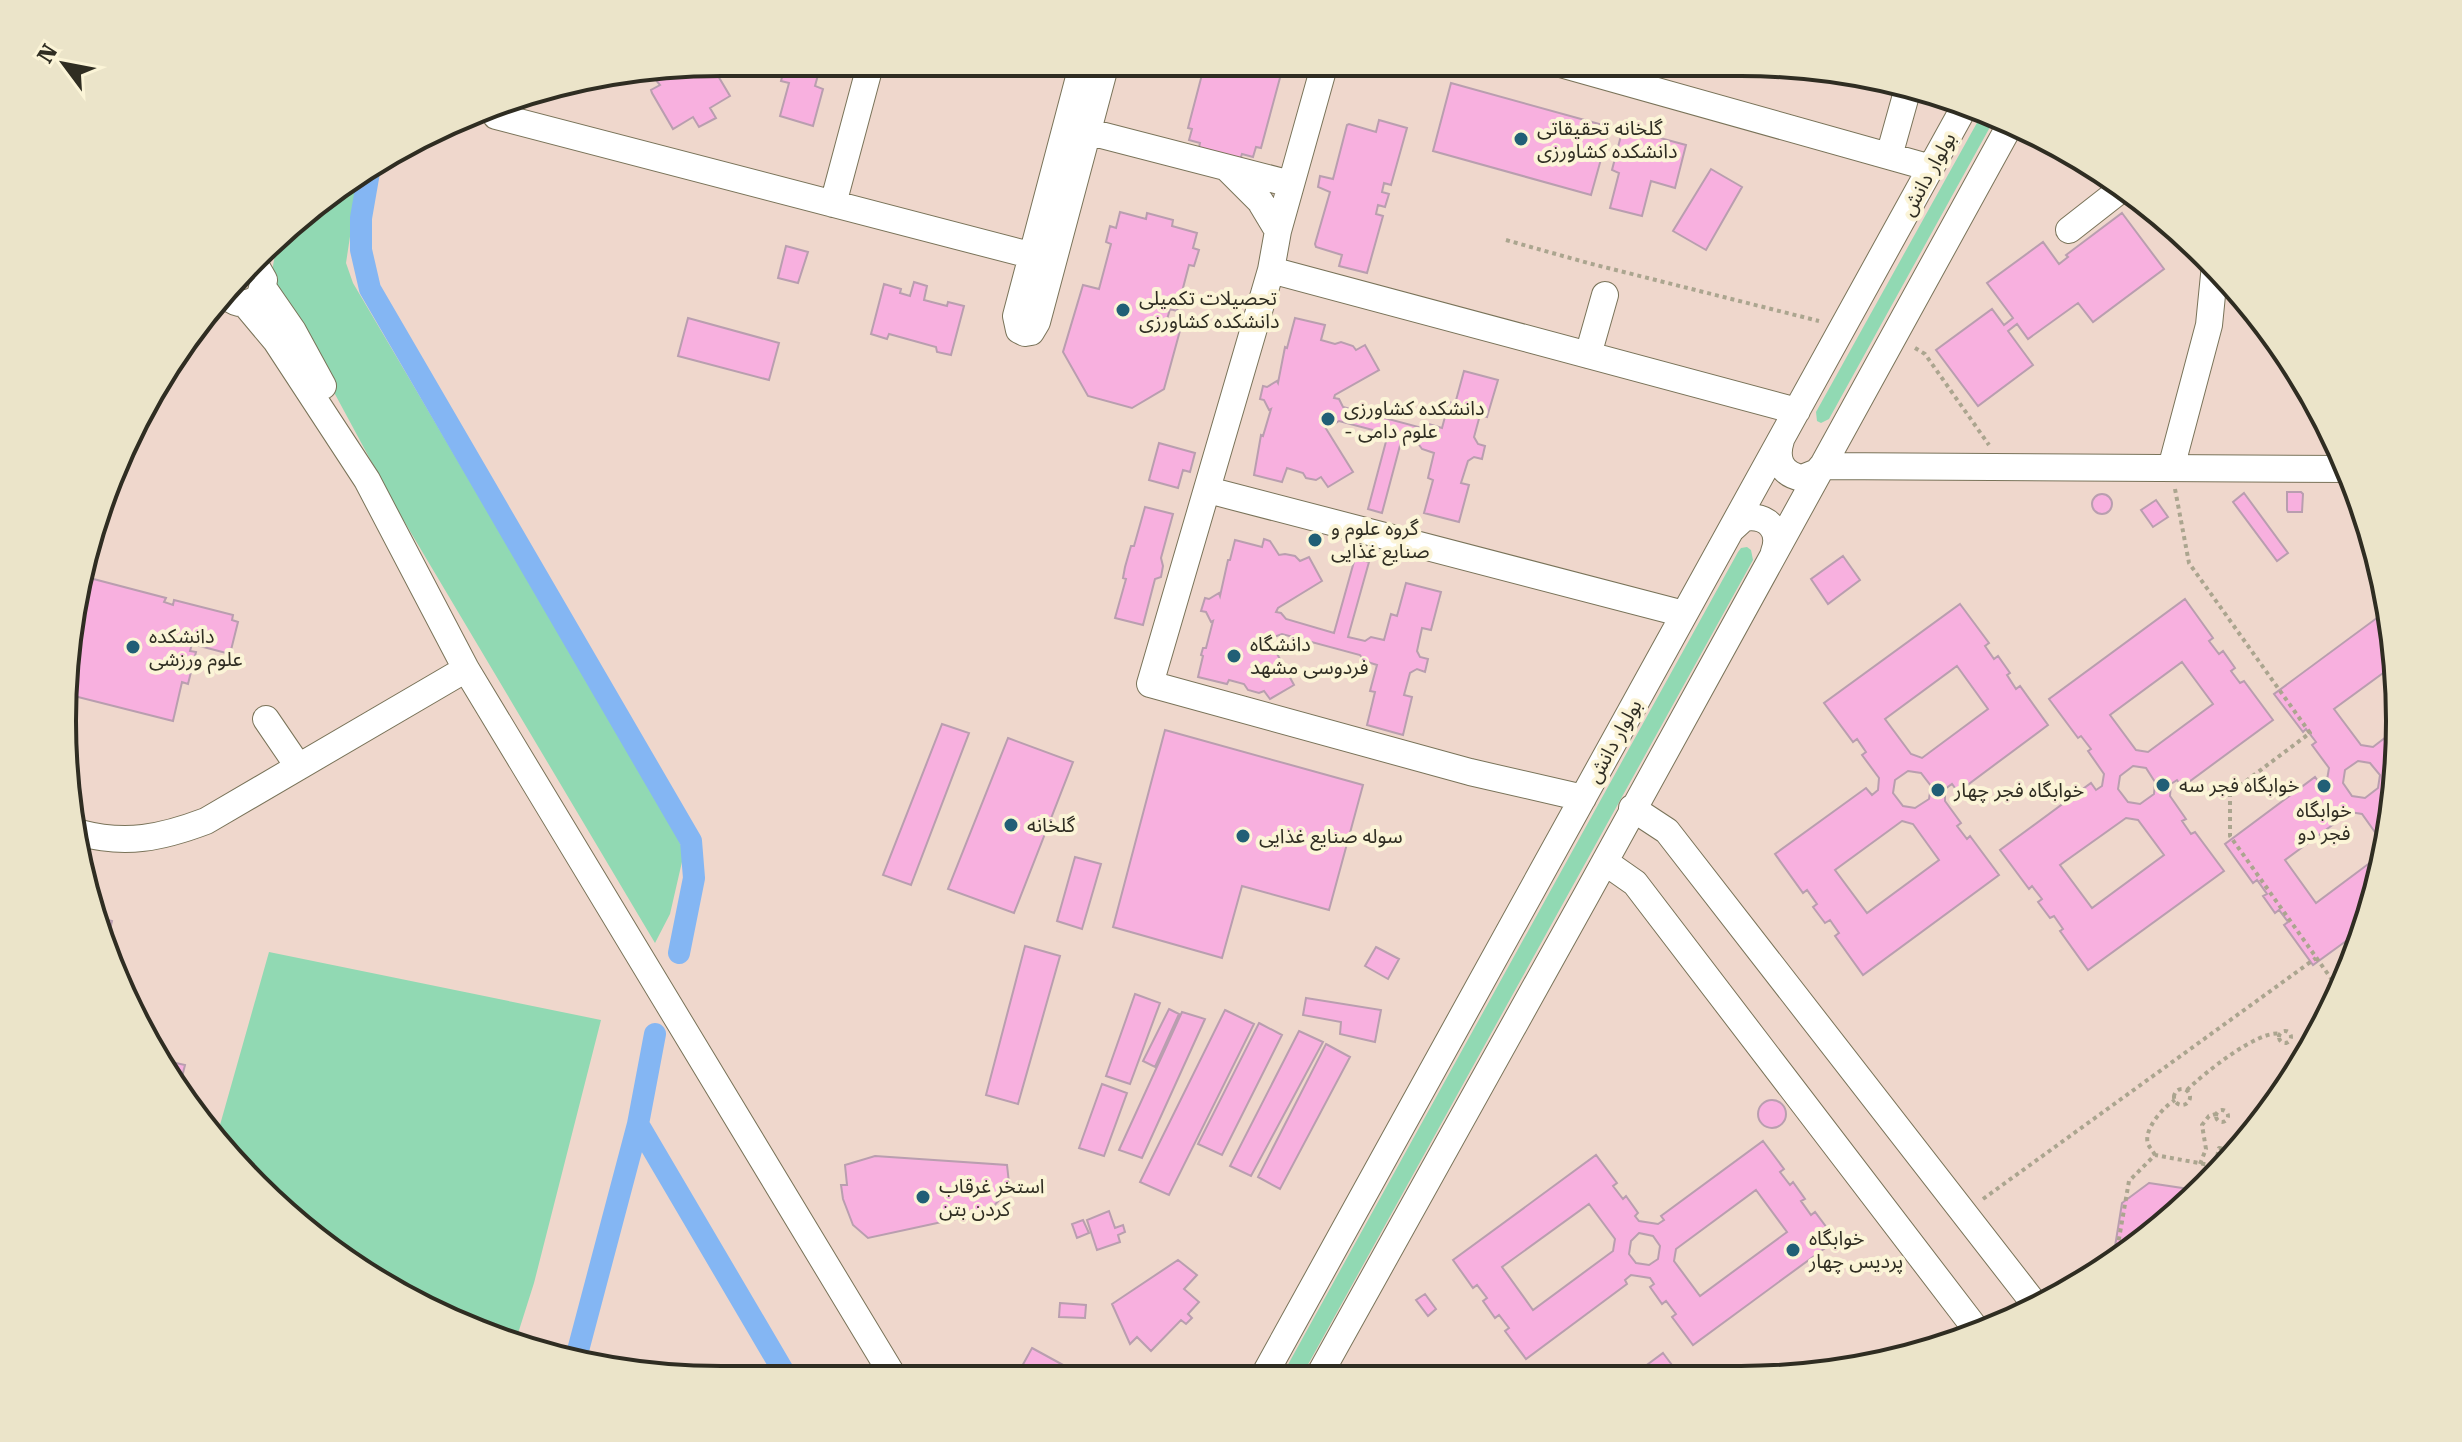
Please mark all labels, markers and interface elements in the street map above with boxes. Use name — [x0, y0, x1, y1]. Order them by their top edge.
north arrow — [24, 24, 104, 104]
text: N — [32, 40, 63, 67]
place label: گلخانه تحقیقاتی دانشکده کشاورزی — [1537, 116, 1678, 163]
street label: بولوار دانش — [1895, 128, 1961, 220]
marker: گلخانه تحقیقاتی دانشکده کشاورزی — [1512, 130, 1530, 148]
place label: تحصیلات تکمیلی دانشکده کشاورزی — [1139, 286, 1280, 333]
marker: تحصیلات تکمیلی دانشکده کشاورزی — [1114, 301, 1132, 319]
place label: دانشکده کشاورزی - علوم دامی — [1344, 396, 1485, 446]
marker: دانشکده کشاورزی - علوم دامی — [1319, 410, 1337, 428]
place label: گروه علوم و صنایع غذایی — [1331, 516, 1430, 566]
marker: گروه علوم و صنایع غذایی — [1306, 531, 1324, 549]
place label: دانشکده علوم ورزشی — [149, 624, 243, 674]
place label: دانشگاه فردوسی مشهد — [1250, 632, 1369, 679]
marker: دانشکده علوم ورزشی — [124, 638, 142, 656]
marker: دانشگاه فردوسی مشهد — [1225, 647, 1243, 665]
street label: بولوار دانش — [1581, 695, 1647, 787]
place label: خوابگاه فجر سه — [2179, 773, 2300, 797]
marker: خوابگاه فجر سه — [2154, 776, 2172, 794]
marker: خوابگاه فجر دو — [2315, 777, 2333, 795]
place label: خوابگاه فجر چهار — [1953, 778, 2084, 803]
marker: خوابگاه فجر چهار — [1929, 781, 1947, 799]
place label: خوابگاه فجر دو — [2296, 798, 2352, 845]
place label: گلخانه — [1027, 813, 1076, 837]
marker: گلخانه — [1002, 816, 1020, 834]
place label: سوله صنایع غذایی — [1259, 824, 1403, 851]
marker: سوله صنایع غذایی — [1234, 827, 1252, 845]
place label: استخر غرقاب کردن بتن — [939, 1174, 1045, 1221]
marker: استخر غرقاب کردن بتن — [914, 1188, 932, 1206]
place label: خوابگاه پردیس چهار — [1808, 1226, 1903, 1274]
marker: خوابگاه پردیس چهار — [1784, 1241, 1802, 1259]

